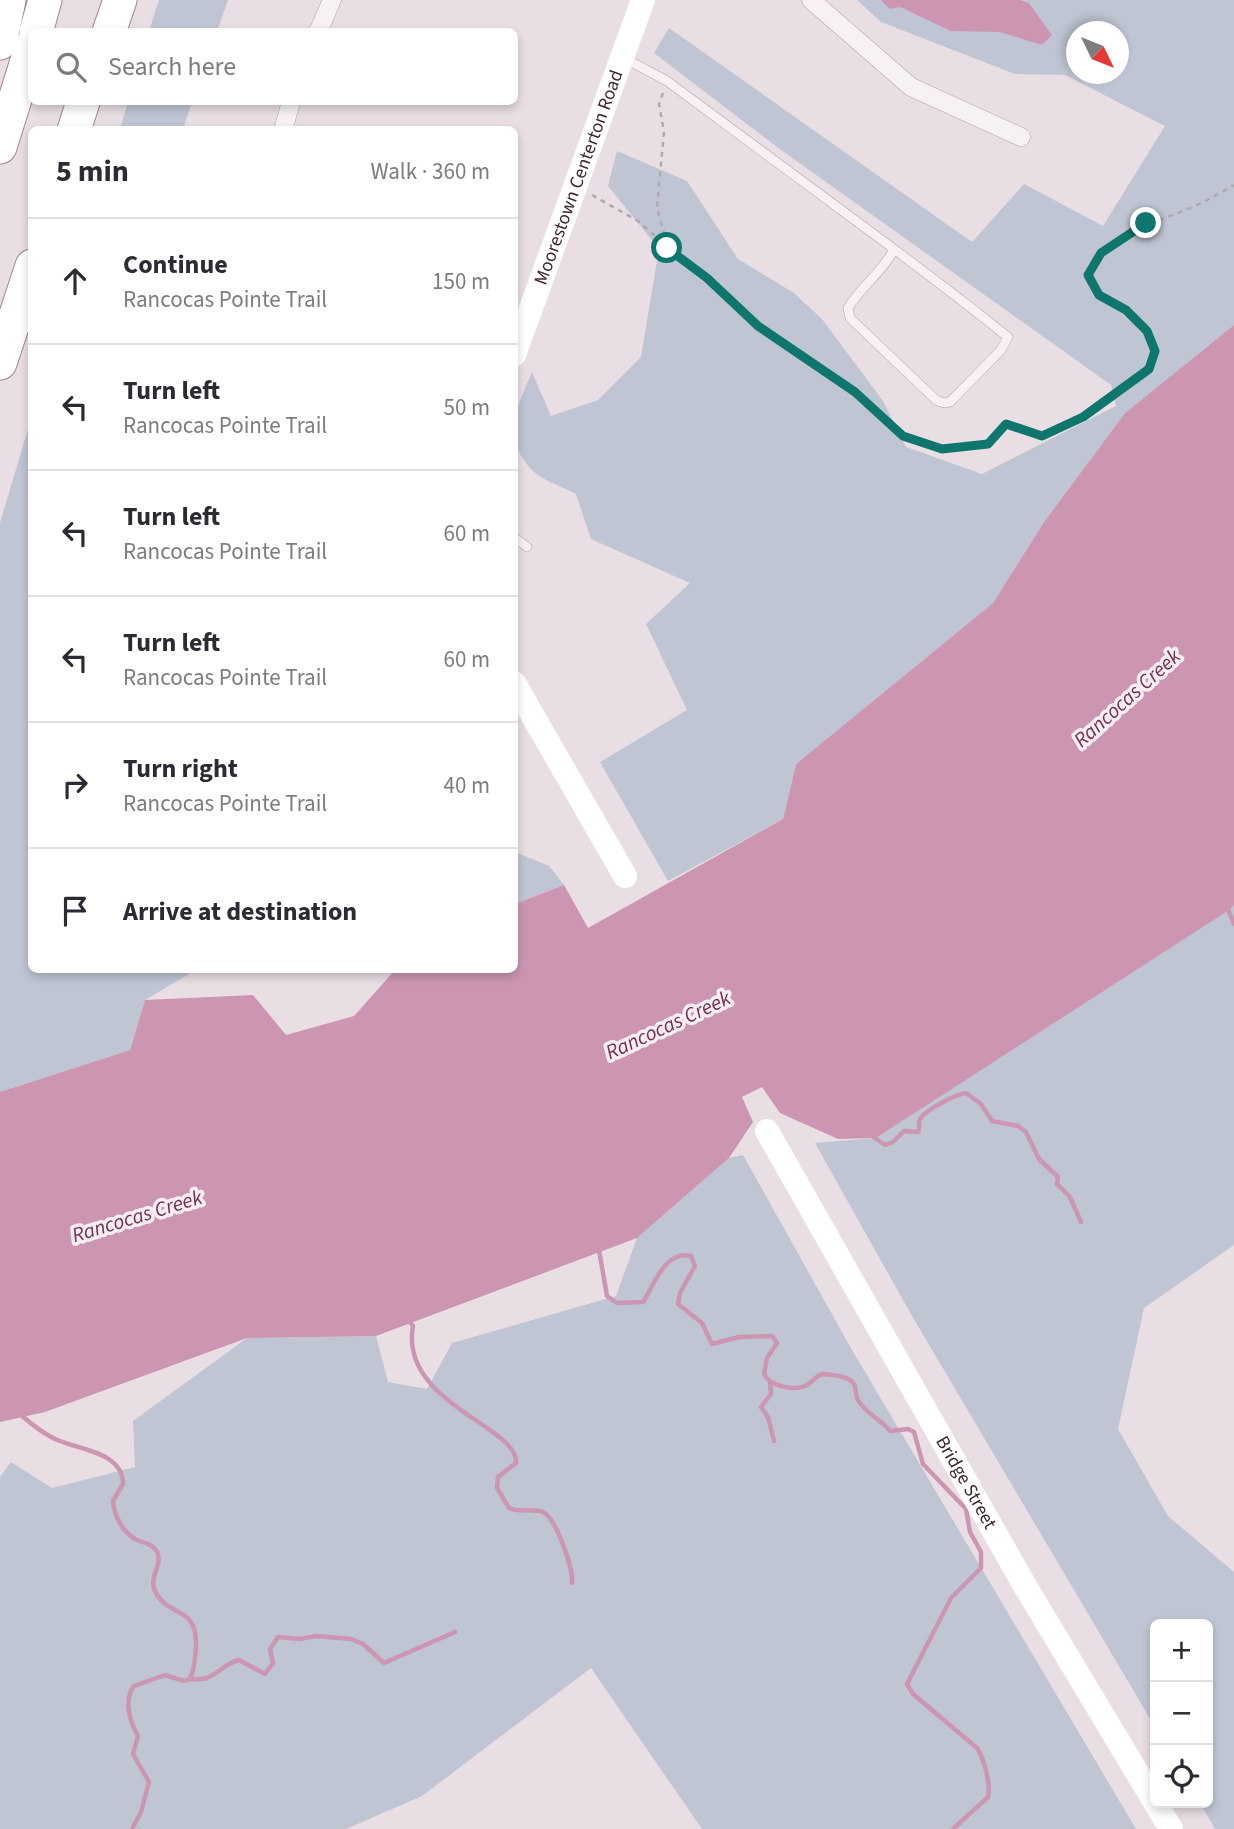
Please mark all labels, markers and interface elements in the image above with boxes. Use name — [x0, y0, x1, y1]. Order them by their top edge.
north arrow — [1066, 21, 1129, 84]
search box — [28, 28, 518, 105]
icon: search — [52, 48, 90, 86]
text: Search here — [108, 48, 236, 85]
street label: Moorestown Centerton Road — [527, 66, 630, 288]
text: 5 min — [56, 150, 129, 193]
text: Walk · 360 m — [371, 155, 490, 188]
route end — [1130, 207, 1161, 238]
route start — [651, 232, 682, 263]
text: Continue — [123, 246, 228, 283]
icon: ahead — [56, 262, 94, 300]
text: 150 m — [432, 265, 490, 298]
text: Rancocas Pointe Trail — [123, 283, 327, 316]
text: Turn left — [123, 372, 220, 409]
icon: left — [56, 388, 94, 426]
text: 50 m — [443, 391, 490, 424]
text: Rancocas Pointe Trail — [123, 409, 327, 442]
text: Turn left — [123, 498, 220, 535]
icon: left — [56, 514, 94, 552]
text: 60 m — [443, 517, 490, 550]
text: Rancocas Pointe Trail — [123, 535, 327, 568]
text: Turn left — [123, 624, 220, 661]
icon: left — [56, 640, 94, 678]
water label: Rancocas Creek — [1067, 641, 1188, 754]
text: 60 m — [443, 643, 490, 676]
text: Rancocas Pointe Trail — [123, 661, 327, 694]
text: Turn right — [123, 750, 238, 787]
icon: right — [56, 766, 94, 804]
text: 40 m — [443, 769, 490, 802]
text: Rancocas Pointe Trail — [123, 787, 327, 820]
icon: arrive — [56, 892, 94, 930]
text: Arrive at destination — [123, 893, 357, 930]
water label: Rancocas Creek — [601, 982, 736, 1067]
water label: Rancocas Creek — [68, 1182, 207, 1250]
street label: Bridge Street — [929, 1431, 1004, 1534]
map controls — [1150, 1619, 1213, 1808]
button: + — [1150, 1619, 1213, 1682]
button: − — [1150, 1682, 1213, 1745]
button: locate — [1150, 1745, 1213, 1808]

